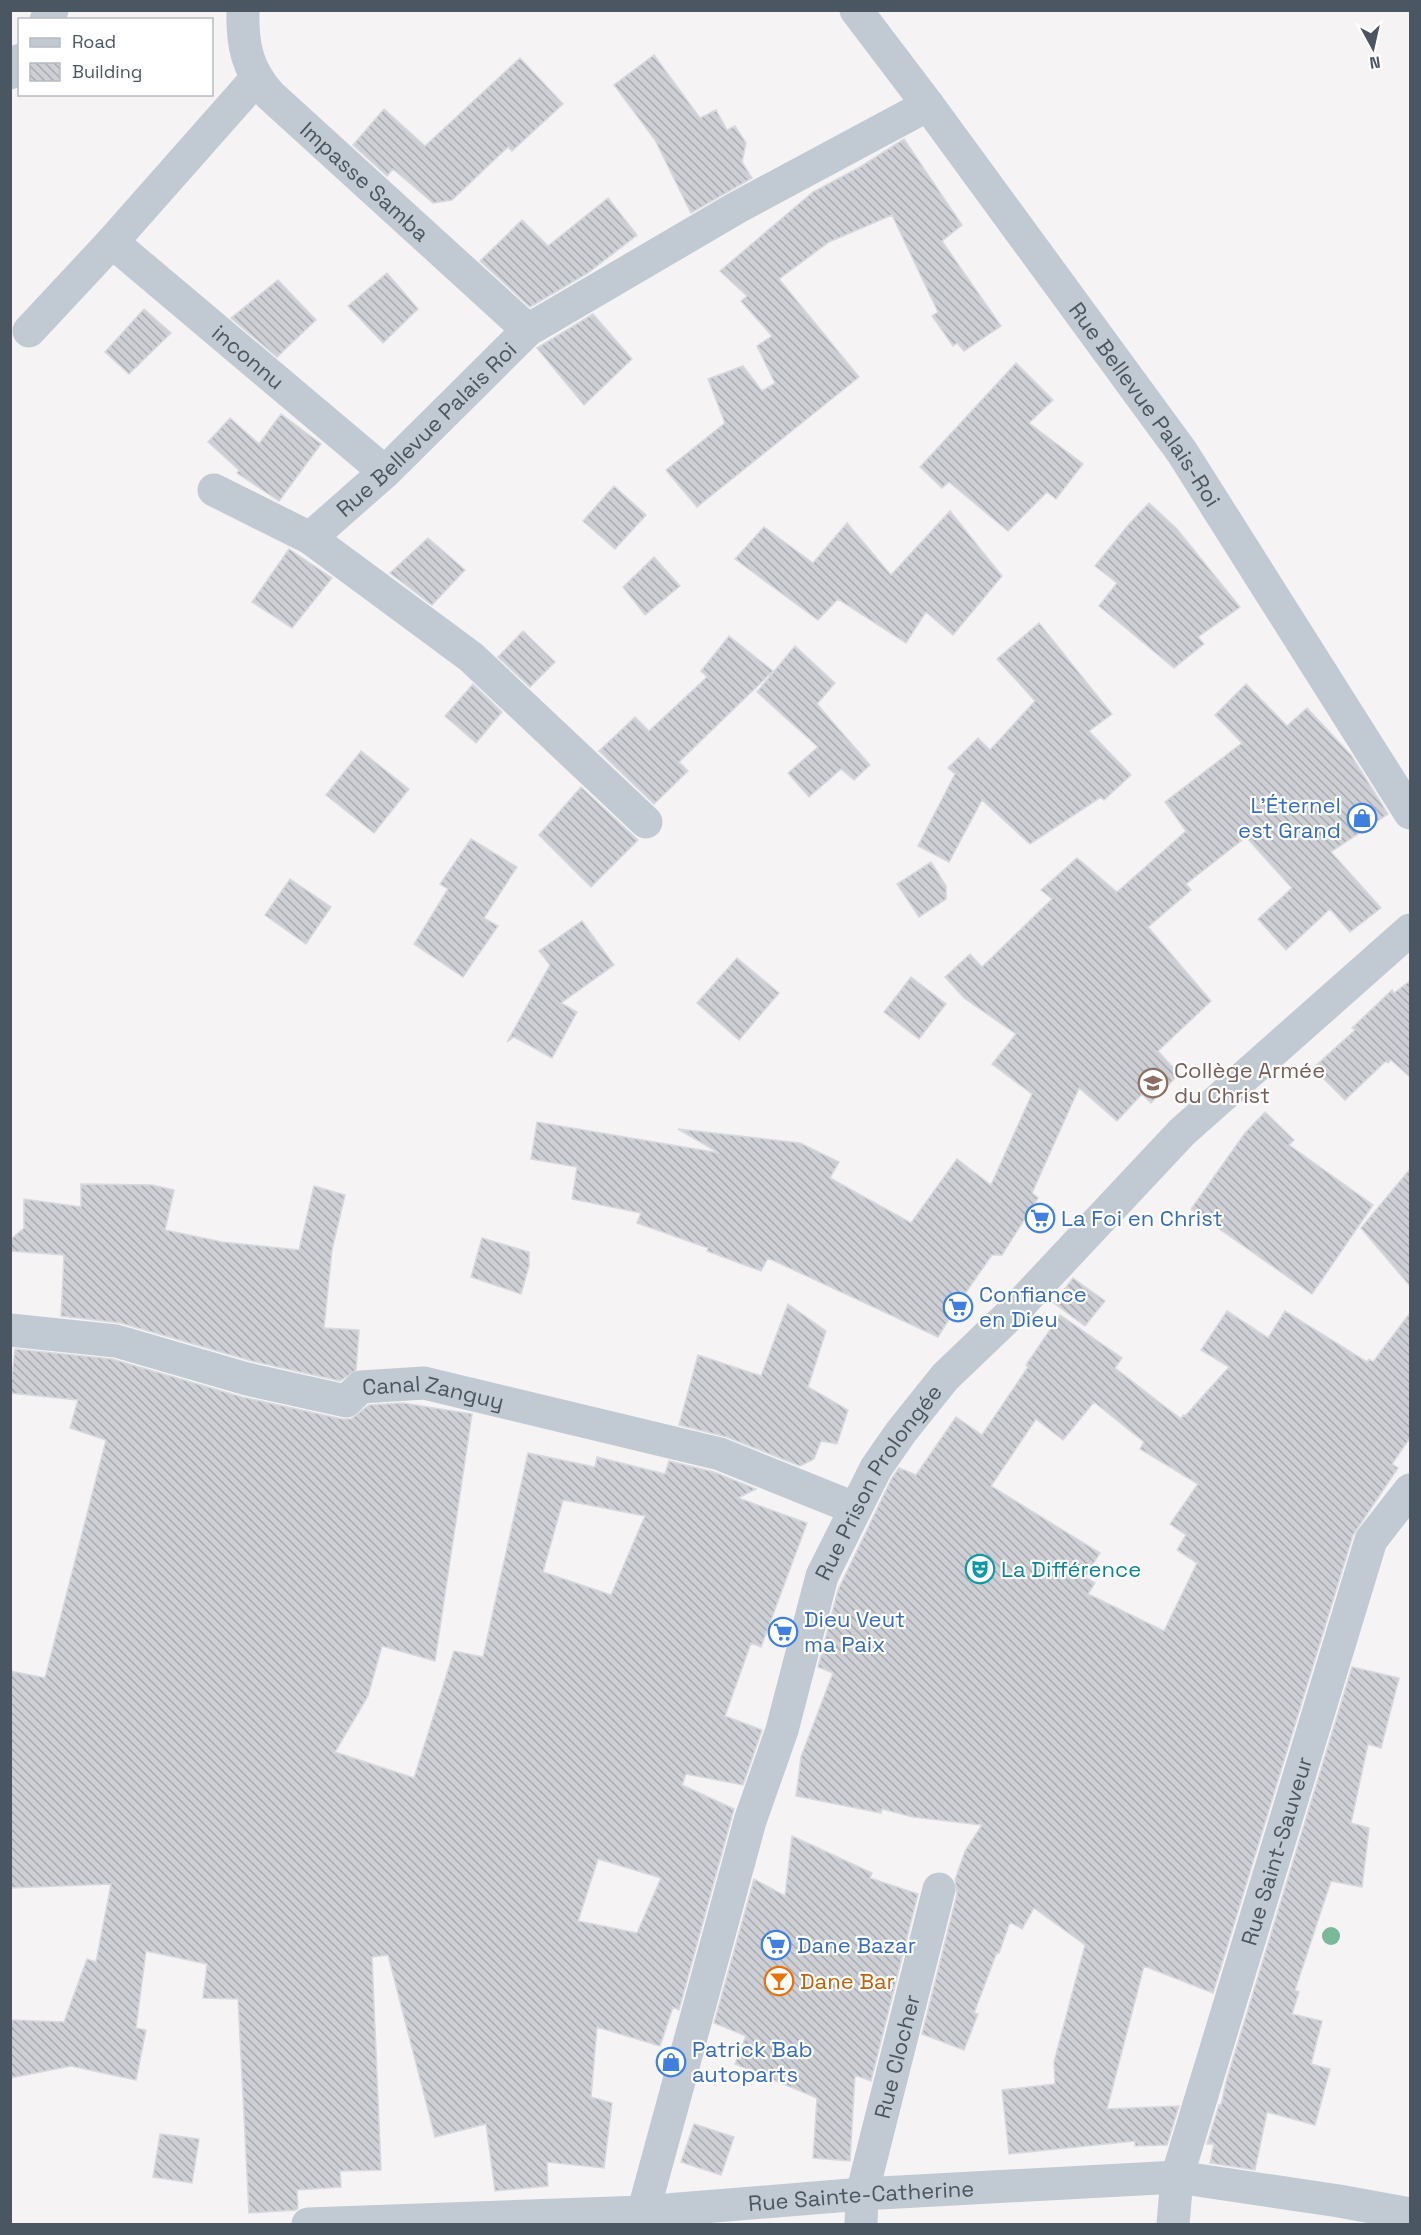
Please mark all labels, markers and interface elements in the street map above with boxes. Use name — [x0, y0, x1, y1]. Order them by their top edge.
legend — [18, 18, 213, 96]
north arrow — [1343, 18, 1403, 78]
text: Road — [72, 30, 116, 53]
text: N — [1368, 51, 1382, 74]
text: Building — [72, 60, 142, 83]
street label: Impasse Samba — [294, 116, 435, 247]
street label: Rue Bellevue Palais-Roi — [1063, 296, 1227, 512]
street label: inconnu — [206, 318, 290, 395]
street label: Rue Bellevue Palais Roi — [330, 336, 522, 523]
place label: L'Éternel est Grand — [1238, 791, 1341, 844]
shop icon: L'Éternel est Grand — [1346, 802, 1378, 834]
place label: Collège Armée du Christ — [1174, 1056, 1325, 1109]
school or university icon: Collège Armée du Christ — [1137, 1067, 1169, 1099]
supermarket icon: La Foi en Christ — [1024, 1202, 1056, 1234]
place label: La Foi en Christ — [1061, 1204, 1223, 1232]
place label: Confiance en Dieu — [979, 1280, 1087, 1333]
supermarket icon: Confiance en Dieu — [942, 1291, 974, 1323]
street label: Canal Zanguy — [361, 1369, 507, 1416]
street label: Rue Prison Prolongée — [808, 1378, 948, 1585]
theatre icon: La Différence — [964, 1553, 996, 1585]
place label: La Différence — [1001, 1555, 1141, 1583]
place label: Dieu Veut ma Paix — [804, 1605, 905, 1658]
supermarket icon: Dieu Veut ma Paix — [767, 1616, 799, 1648]
street label: Rue Saint-Sauveur — [1234, 1753, 1318, 1949]
supermarket icon: Dane Bazar — [760, 1929, 792, 1961]
place label: Dane Bazar — [797, 1931, 916, 1959]
bar icon: Dane Bar — [763, 1965, 795, 1997]
place label: Dane Bar — [800, 1967, 895, 1995]
street label: Rue Clocher — [868, 1991, 926, 2121]
place label: Patrick Bab autoparts — [692, 2035, 813, 2088]
shop icon: Patrick Bab autoparts — [655, 2046, 687, 2078]
street label: Rue Sainte-Catherine — [747, 2174, 975, 2217]

